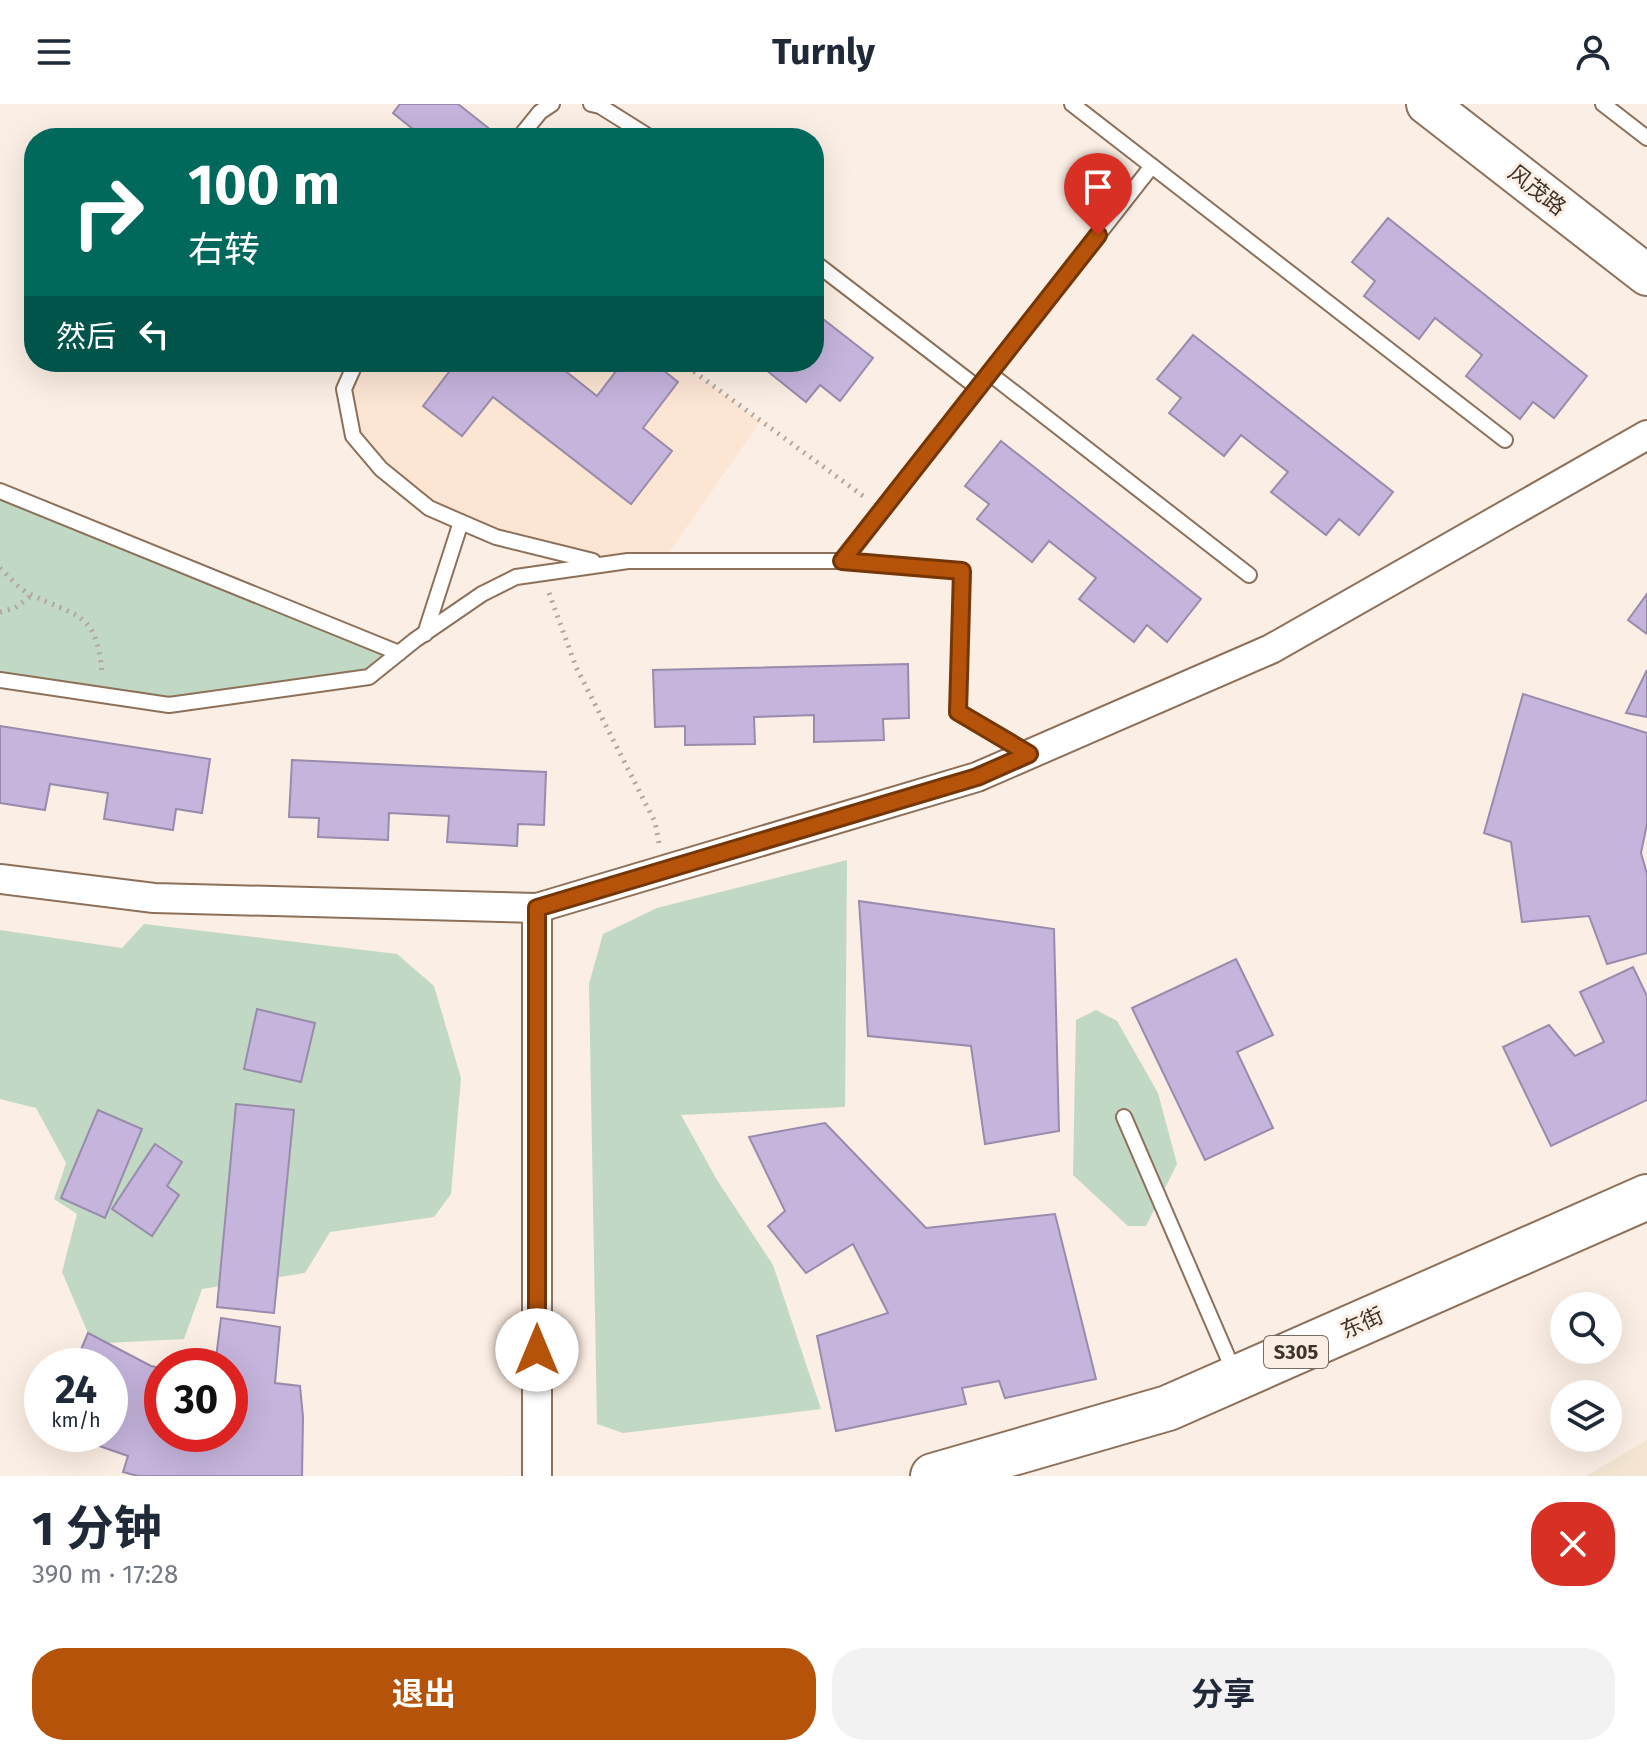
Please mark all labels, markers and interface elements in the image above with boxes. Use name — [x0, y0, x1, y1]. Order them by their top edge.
icon: menu — [32, 30, 76, 74]
text: Turnly — [772, 30, 875, 74]
icon: person — [1571, 30, 1615, 74]
text: 100 m — [188, 152, 340, 219]
pin — [1064, 153, 1132, 235]
street label: 风茂路 — [1503, 159, 1571, 221]
icon: right — [56, 160, 160, 264]
icon: arrive — [1076, 165, 1120, 209]
text: 右转 — [188, 228, 260, 272]
icon: left — [132, 312, 176, 356]
text: 然后 — [56, 319, 116, 355]
map controls — [1550, 1292, 1622, 1452]
button: search — [1550, 1292, 1622, 1364]
street label: 东街 — [1336, 1302, 1388, 1344]
position arrow — [495, 1308, 579, 1392]
road number: S305 — [1264, 1336, 1328, 1368]
speed limit sign: 30 — [144, 1348, 248, 1452]
text: 24 — [55, 1366, 97, 1414]
button: layers — [1550, 1380, 1622, 1452]
text: km/h — [51, 1408, 101, 1432]
text: 1 分钟 — [32, 1500, 162, 1558]
button: close — [1531, 1502, 1615, 1586]
text: 390 m · 17:28 — [32, 1559, 178, 1590]
button: 退出 — [32, 1648, 816, 1740]
button: 分享 — [832, 1648, 1615, 1740]

